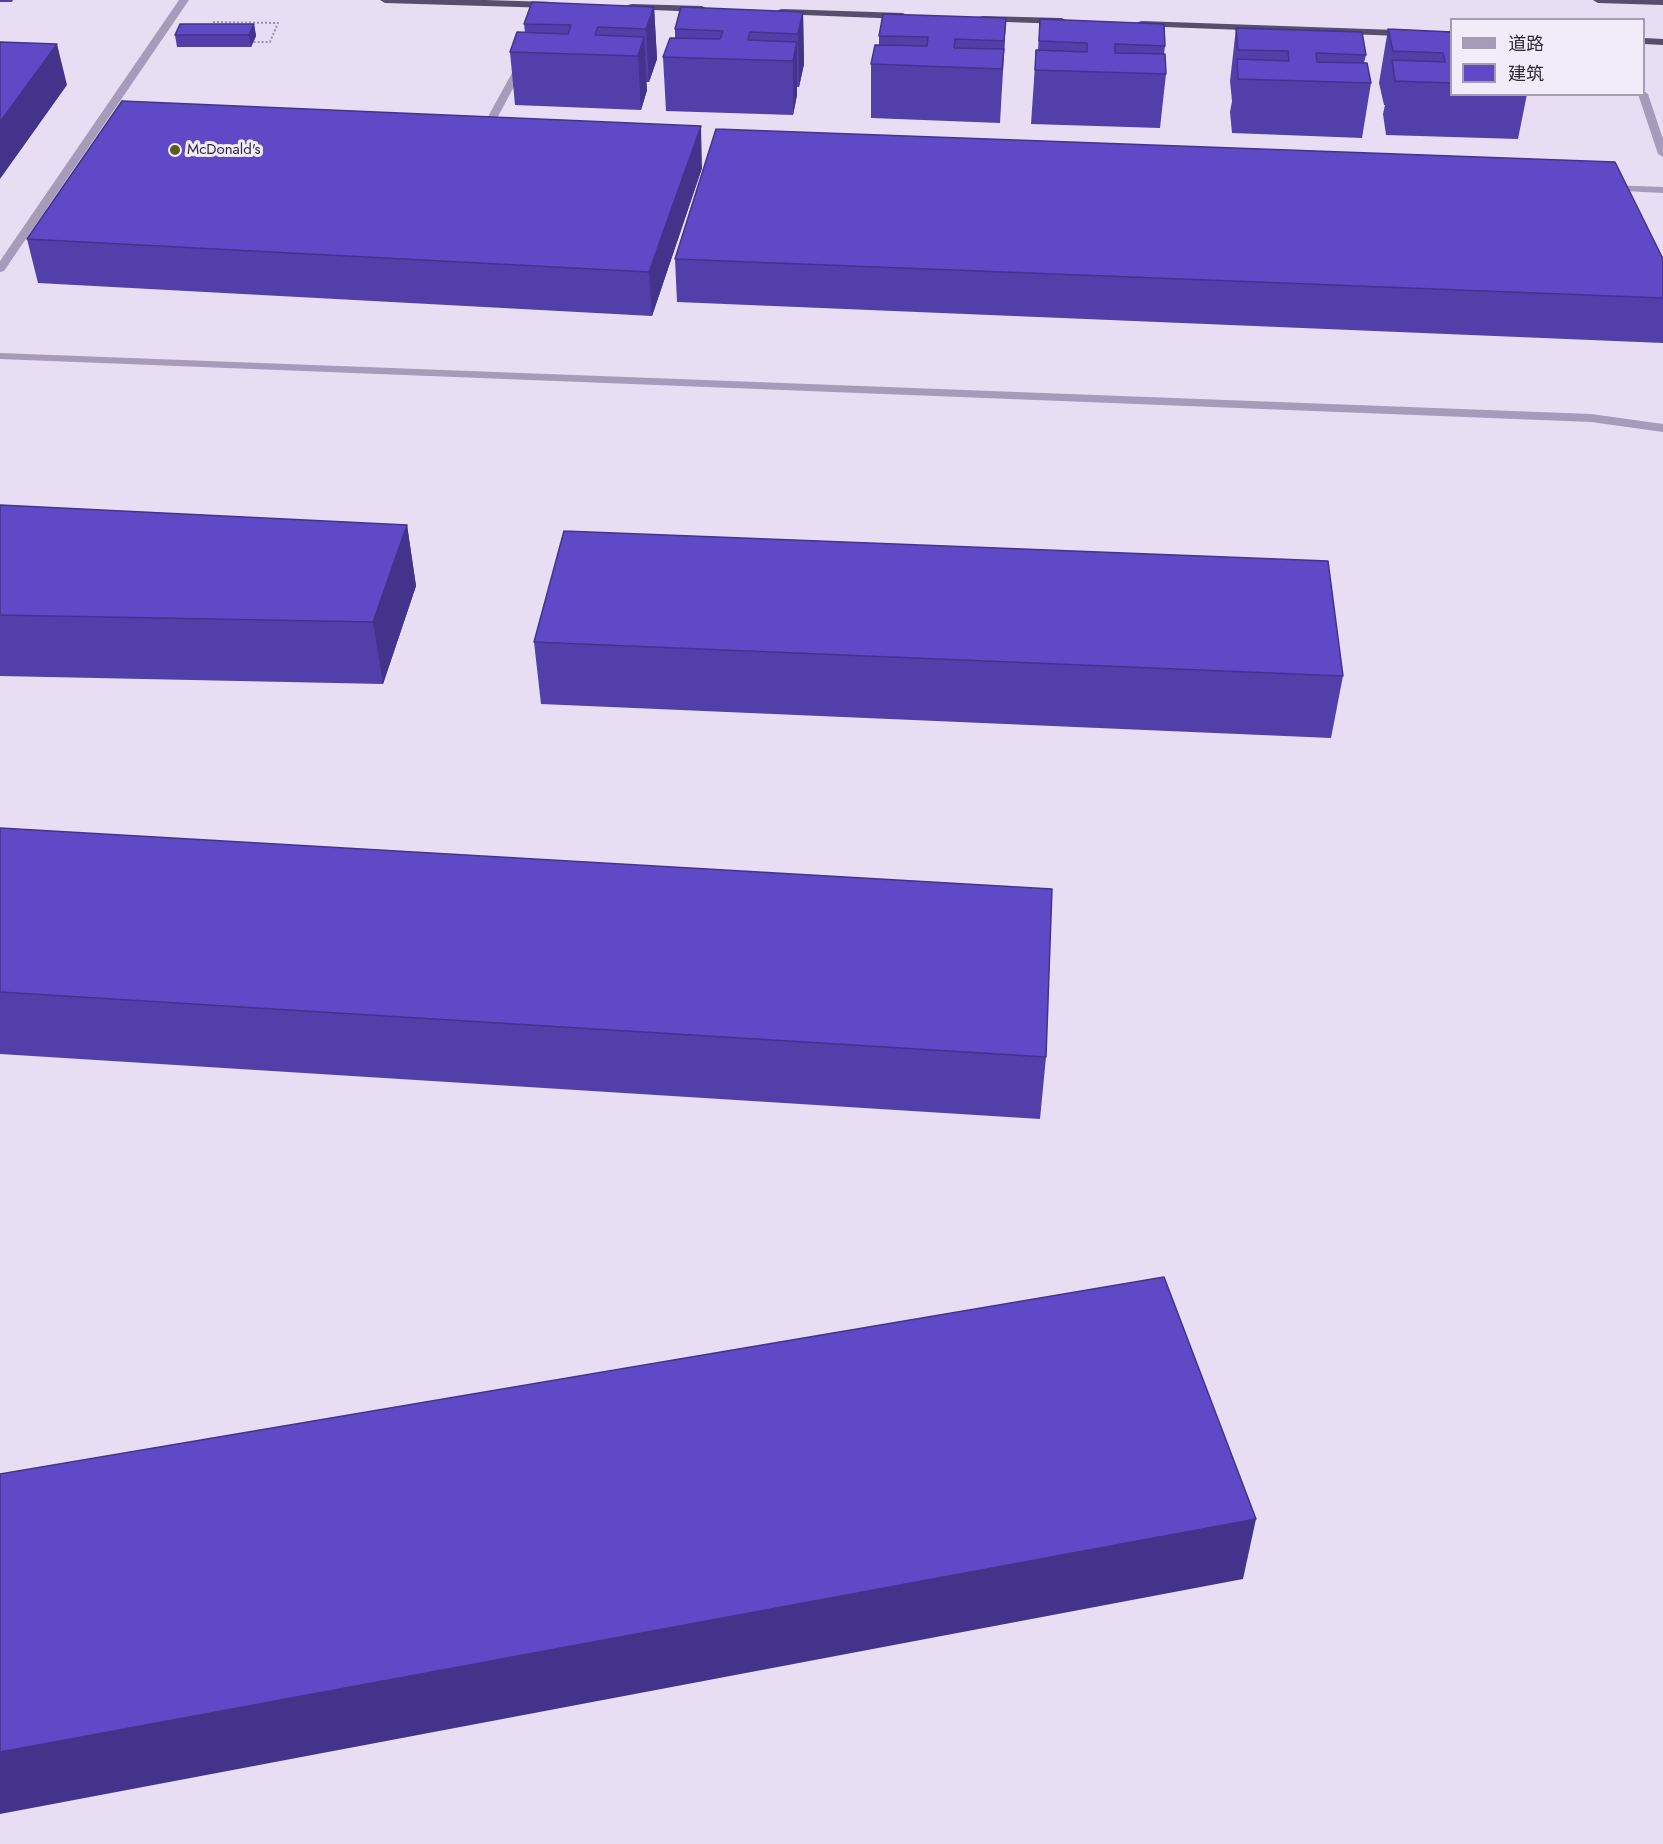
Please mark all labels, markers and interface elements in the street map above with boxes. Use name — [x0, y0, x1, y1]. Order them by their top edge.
legend — [1450, 18, 1645, 96]
text: 道路 — [1508, 31, 1544, 57]
text: 建筑 — [1508, 61, 1544, 87]
place label: McDonald's — [187, 141, 261, 159]
marker: McDonald's — [168, 143, 182, 157]

